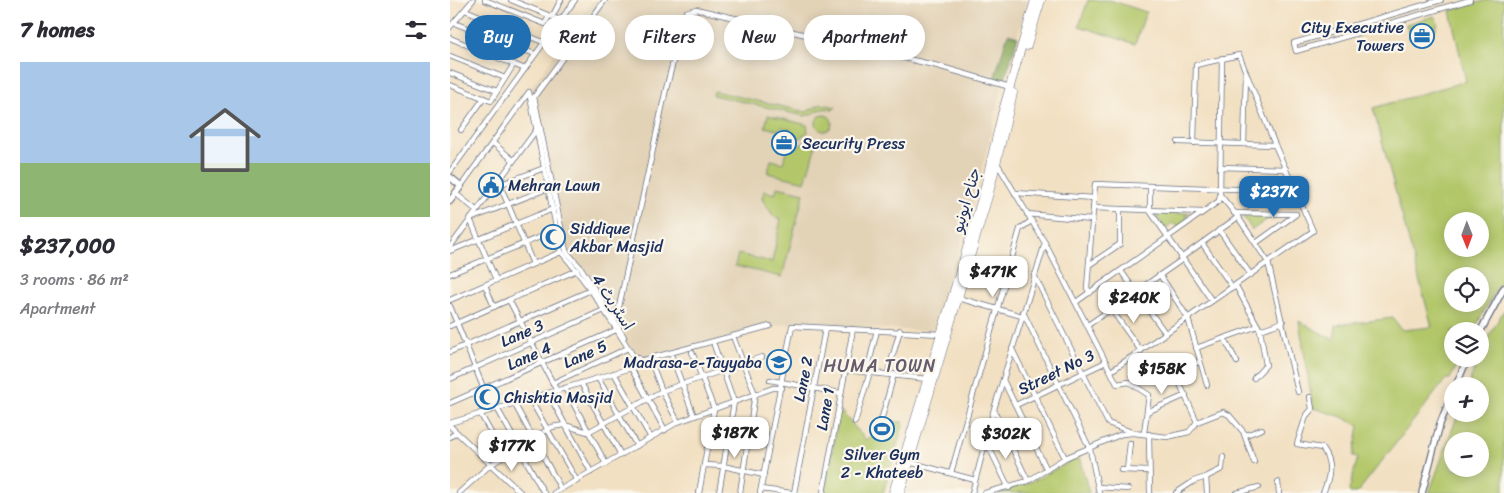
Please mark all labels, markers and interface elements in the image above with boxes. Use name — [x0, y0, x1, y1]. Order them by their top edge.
text: 7 homes — [20, 11, 95, 49]
place label: City Executive Towers — [1301, 13, 1404, 60]
chip: Buy — [465, 15, 531, 60]
chip: Rent — [541, 15, 615, 60]
chip: Filters — [625, 15, 714, 60]
chip: New — [724, 15, 794, 60]
chip: Apartment — [804, 15, 925, 60]
icon: filters — [402, 16, 430, 44]
office icon: City Executive Towers — [1409, 23, 1435, 49]
icon: home — [180, 95, 270, 185]
place label: Security Press — [802, 129, 906, 158]
office icon: Security Press — [771, 130, 797, 156]
street label: جناح ایونیو — [943, 164, 989, 237]
place label: Mehran Lawn — [508, 171, 601, 200]
public building icon: Mehran Lawn — [478, 172, 504, 198]
pin: $237K — [1239, 176, 1309, 218]
text: $237K — [1250, 177, 1298, 206]
north arrow — [1444, 212, 1489, 258]
map controls — [1444, 212, 1489, 477]
place label: Siddique Akbar Masjid — [569, 214, 664, 261]
mosque icon: Siddique Akbar Masjid — [540, 224, 566, 250]
text: $237,000 — [20, 227, 115, 265]
pin: $471K — [958, 256, 1028, 298]
text: $471K — [970, 257, 1016, 286]
text: 3 rooms · 86 m² — [20, 265, 129, 294]
button: locate — [1444, 267, 1489, 312]
street label: اسٹریٹ 4 — [584, 268, 642, 336]
pin: $240K — [1099, 282, 1169, 324]
text: $240K — [1109, 283, 1159, 312]
text: Apartment — [20, 294, 96, 323]
street label: Lane 3 — [495, 310, 549, 355]
button: layers — [1444, 322, 1489, 367]
street label: Lane 5 — [558, 331, 612, 377]
street label: Lane 4 — [502, 333, 556, 379]
street label: Street No 3 — [1013, 341, 1100, 403]
place label: Madrasa-e-Tayyaba — [624, 348, 762, 377]
school or university icon: Madrasa-e-Tayyaba — [766, 349, 792, 375]
district label: HUMA TOWN — [824, 350, 936, 382]
pin: $158K — [1127, 352, 1197, 395]
street label: Lane 2 — [784, 354, 822, 404]
text: $158K — [1139, 354, 1185, 383]
button: + — [1444, 377, 1489, 422]
place label: Chishtia Masjid — [504, 383, 614, 412]
mosque icon: Chishtia Masjid — [474, 384, 500, 410]
street label: Lane 1 — [807, 385, 843, 433]
pin: $187K — [700, 416, 770, 459]
sports icon: Silver Gym 2 - Khateeb — [869, 416, 895, 442]
text: $187K — [712, 418, 758, 447]
pin: $302K — [971, 418, 1041, 460]
text: $302K — [982, 419, 1030, 448]
pin: $177K — [477, 430, 547, 472]
text: $177K — [489, 431, 535, 460]
button: − — [1444, 432, 1489, 477]
place label: Silver Gym 2 - Khateeb — [841, 440, 924, 487]

